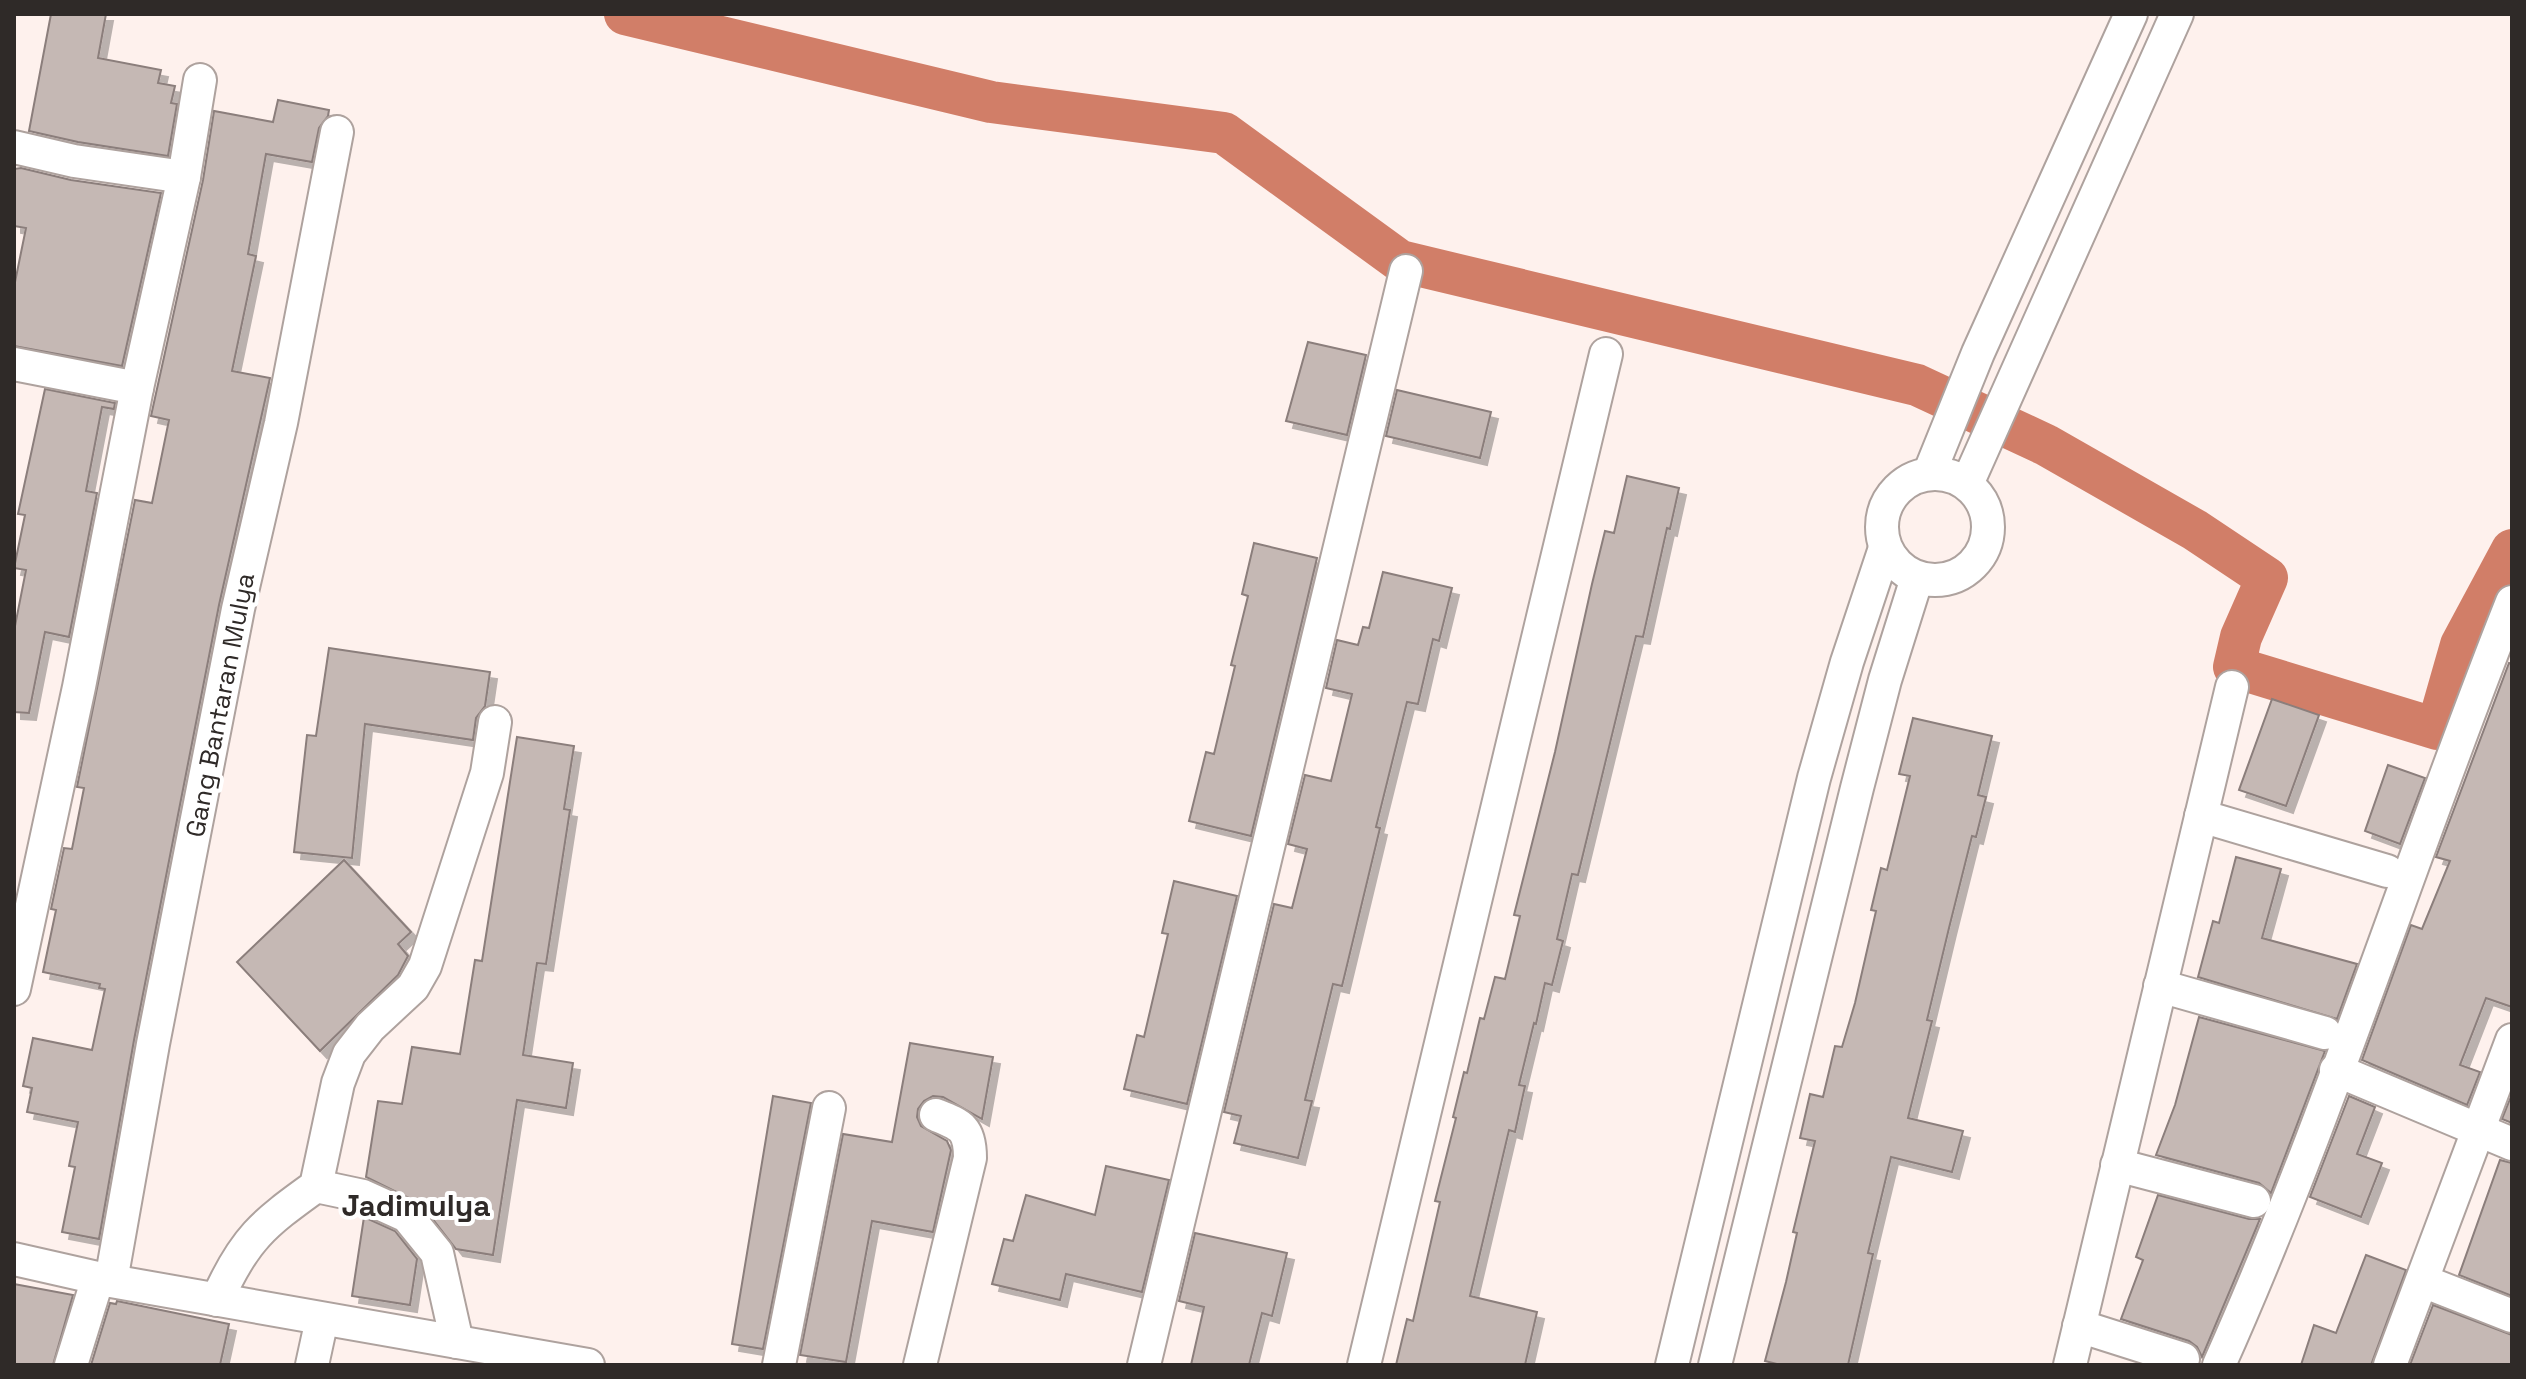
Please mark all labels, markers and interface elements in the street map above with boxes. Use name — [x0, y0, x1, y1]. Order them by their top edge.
street label: Gang Bantaran Mulya — [178, 570, 262, 840]
district label: Jadimulya — [341, 1186, 491, 1225]

